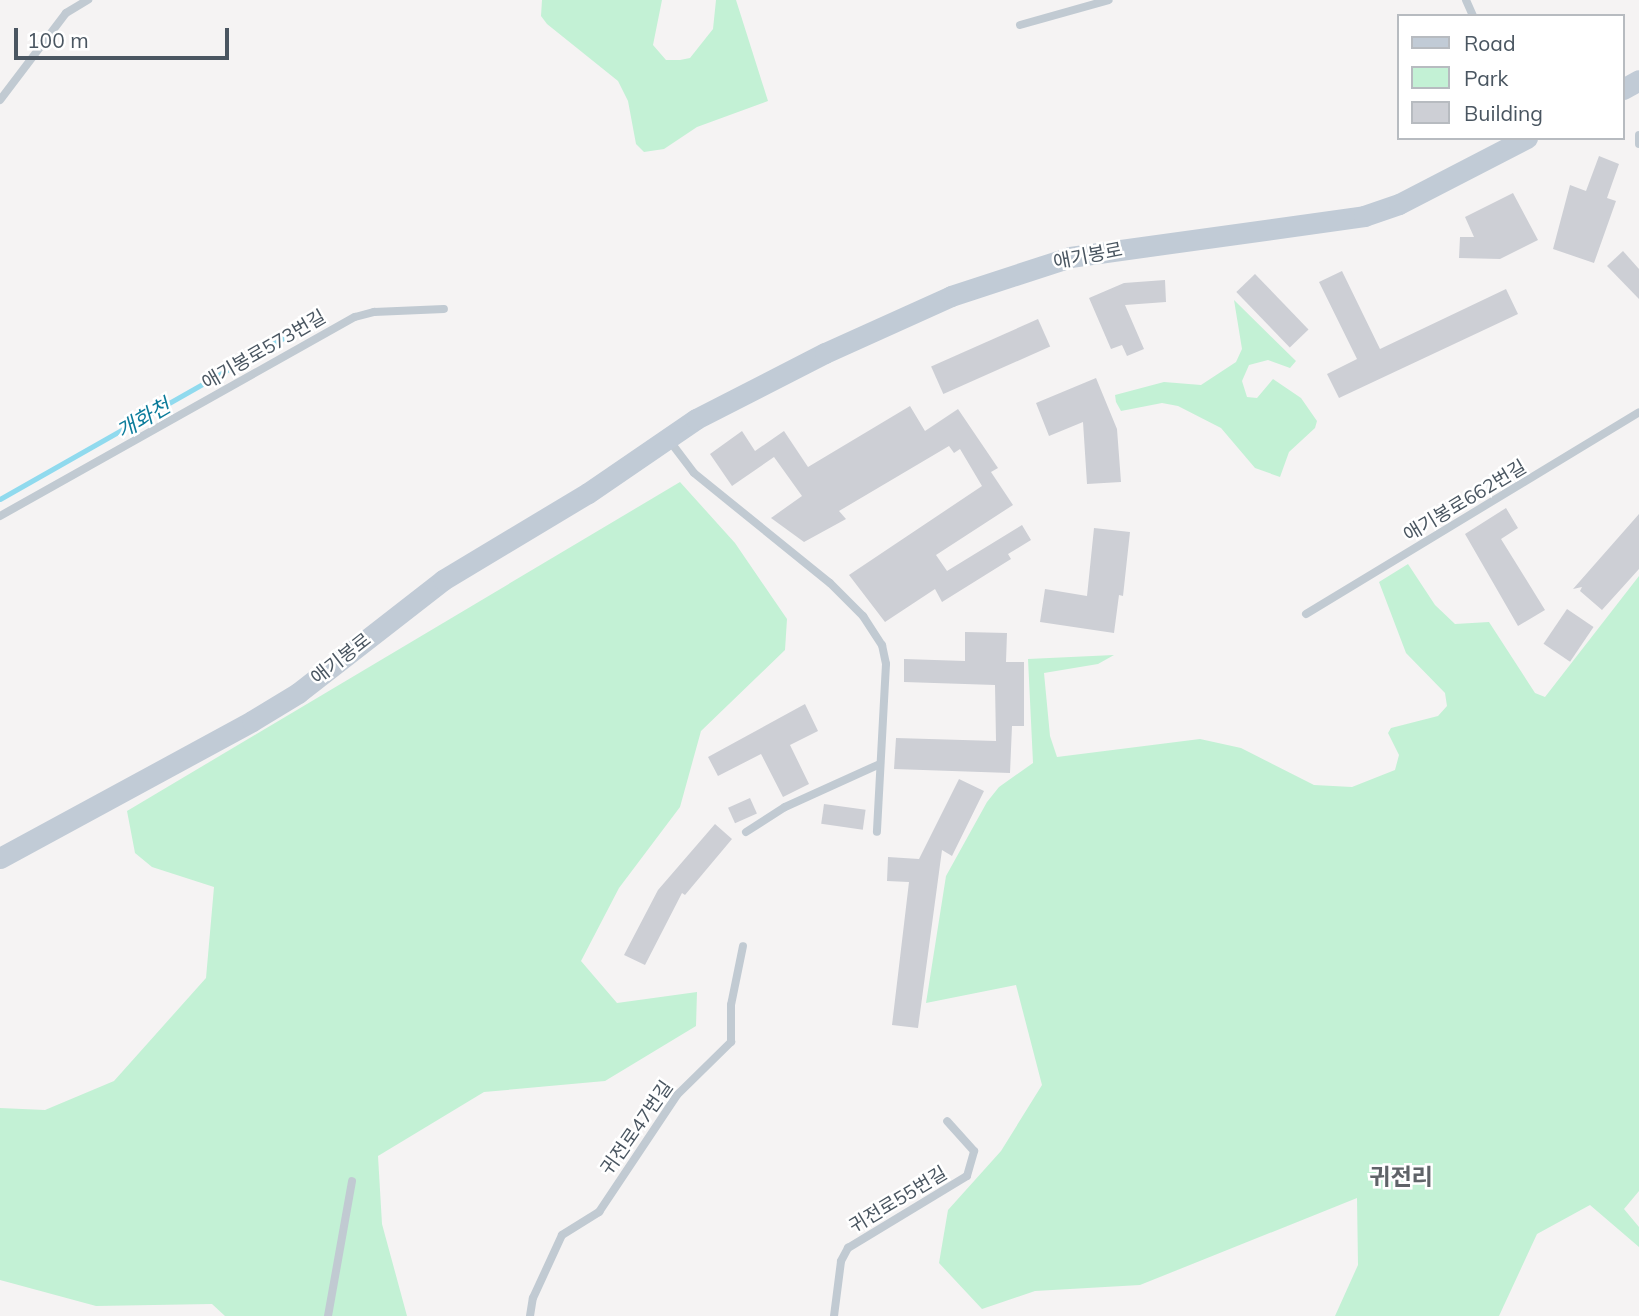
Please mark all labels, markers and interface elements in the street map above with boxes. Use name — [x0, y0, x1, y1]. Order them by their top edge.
scale bar — [18, 14, 233, 58]
legend — [1398, 14, 1625, 140]
text: 100 m — [27, 27, 89, 53]
text: Road — [1464, 30, 1515, 56]
text: Park — [1464, 65, 1508, 91]
text: Building — [1464, 100, 1543, 126]
street label: 애기봉로 — [1052, 238, 1124, 274]
street label: 애기봉로573번길 — [198, 305, 330, 395]
water label: 개화천 — [112, 393, 174, 443]
street label: 애기봉로662번길 — [1400, 455, 1530, 547]
street label: 애기봉로 — [306, 628, 376, 690]
street label: 귀전로47번길 — [596, 1076, 678, 1180]
street label: 귀전로55번길 — [845, 1162, 951, 1238]
district label: 귀전리 — [1369, 1163, 1433, 1191]

